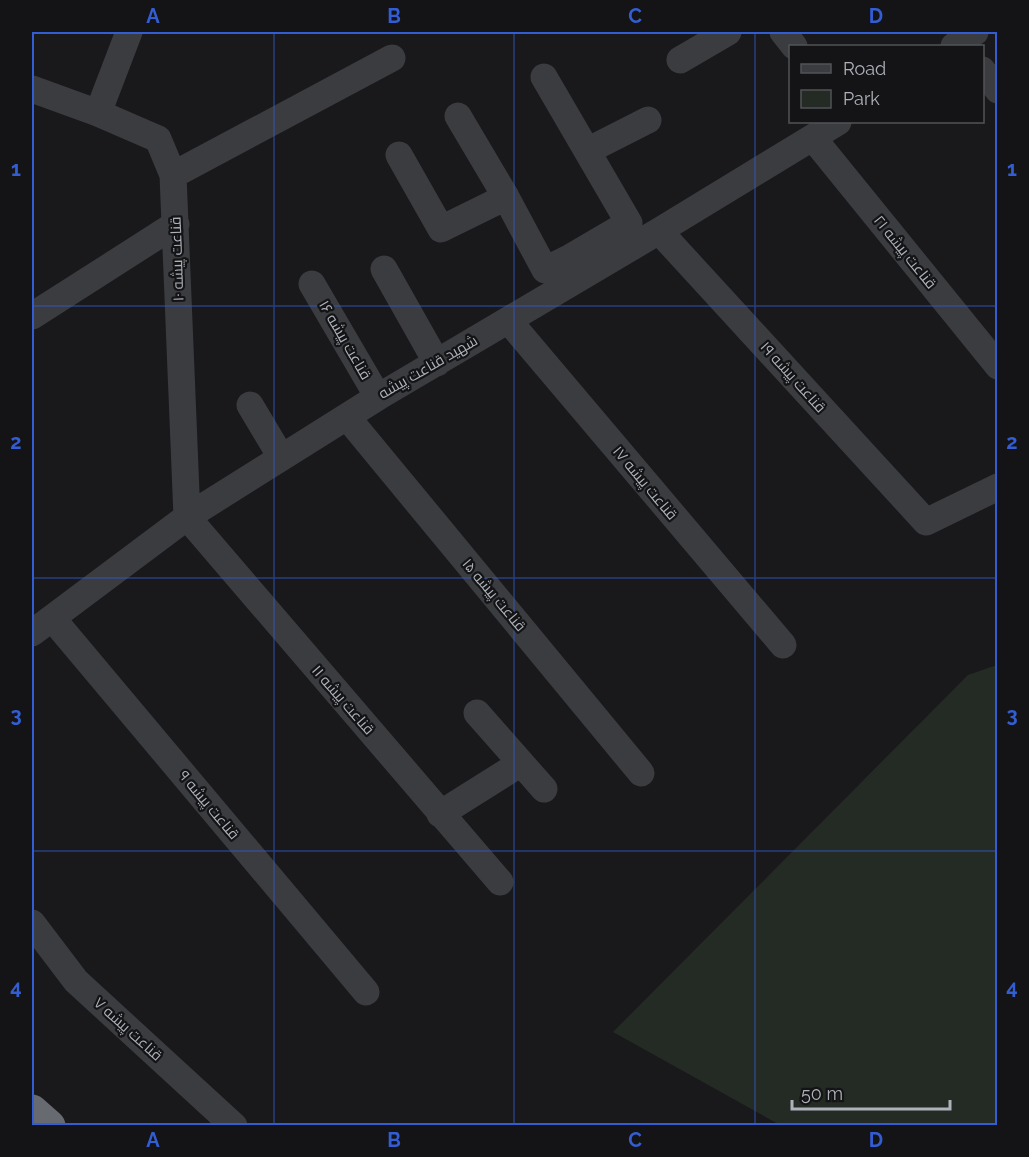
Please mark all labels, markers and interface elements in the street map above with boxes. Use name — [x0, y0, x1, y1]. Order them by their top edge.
text: A — [146, 4, 160, 28]
text: B — [387, 4, 401, 28]
text: C — [628, 4, 642, 28]
text: D — [869, 4, 883, 28]
legend — [789, 45, 984, 123]
text: Road — [843, 58, 886, 79]
text: Park — [843, 88, 880, 109]
text: 1 — [11, 157, 21, 181]
text: 1 — [1007, 157, 1017, 181]
street label: قناعت پیشه ۲۱ — [869, 212, 940, 293]
street label: قناعت پیشه ۱۰ — [167, 216, 188, 302]
street label: قناعت پیشه ۱۶ — [314, 297, 375, 383]
street label: شهید قناعت پیشه — [375, 331, 481, 404]
street label: قناعت پیشه ۱۹ — [756, 338, 830, 417]
text: 2 — [10, 430, 22, 454]
text: 2 — [1006, 430, 1018, 454]
street label: قناعت پیشه ۱۷ — [608, 442, 681, 524]
street label: قناعت پیشه ۱۵ — [458, 555, 530, 636]
street label: قناعت پیشه ۱۱ — [307, 662, 378, 739]
text: 3 — [10, 703, 22, 727]
text: 3 — [1006, 703, 1018, 727]
street label: قناعت پیشه ۹ — [174, 767, 243, 844]
text: 4 — [10, 975, 22, 999]
text: 4 — [1006, 975, 1018, 999]
street label: قناعت پیشه ۷ — [89, 994, 166, 1065]
scale bar — [792, 1073, 950, 1111]
text: 50 m — [801, 1083, 843, 1104]
text: A — [146, 1128, 160, 1152]
text: B — [387, 1128, 401, 1152]
text: C — [628, 1128, 642, 1152]
text: D — [869, 1128, 883, 1152]

